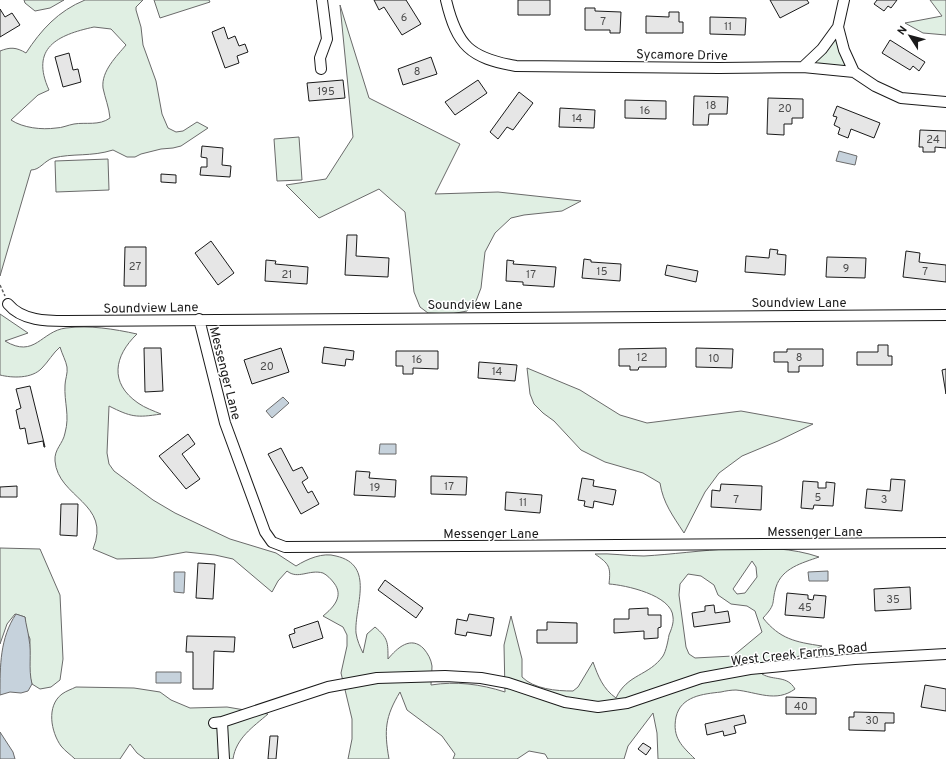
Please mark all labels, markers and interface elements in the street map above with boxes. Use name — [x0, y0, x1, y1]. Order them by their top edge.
house number: 6 — [401, 11, 407, 25]
house number: 7 — [600, 15, 606, 29]
north arrow — [890, 16, 930, 56]
house number: 11 — [724, 20, 732, 34]
text: N — [895, 23, 911, 38]
street label: Sycamore Drive — [636, 47, 728, 65]
house number: 8 — [414, 65, 420, 79]
house number: 195 — [317, 85, 335, 99]
house number: 18 — [706, 99, 716, 113]
house number: 20 — [778, 102, 792, 116]
house number: 16 — [640, 104, 650, 118]
house number: 14 — [572, 112, 583, 126]
house number: 24 — [926, 133, 940, 147]
house number: 27 — [129, 260, 141, 274]
house number: 9 — [843, 262, 849, 276]
house number: 15 — [597, 265, 608, 279]
house number: 7 — [922, 265, 928, 279]
house number: 21 — [282, 268, 292, 282]
house number: 17 — [526, 268, 536, 282]
street label: Soundview Lane — [752, 296, 847, 312]
street label: Soundview Lane — [428, 298, 523, 314]
street label: Soundview Lane — [103, 300, 199, 318]
street label: Messenger Lane — [205, 325, 243, 422]
house number: 12 — [637, 351, 647, 365]
house number: 8 — [796, 351, 802, 365]
house number: 10 — [708, 352, 720, 366]
house number: 16 — [412, 353, 422, 367]
house number: 20 — [260, 360, 274, 374]
house number: 14 — [492, 365, 503, 379]
house number: 17 — [444, 480, 454, 494]
house number: 19 — [370, 481, 380, 495]
house number: 5 — [815, 491, 822, 505]
house number: 7 — [733, 493, 739, 507]
house number: 3 — [881, 493, 887, 507]
house number: 11 — [519, 496, 527, 510]
street label: Messenger Lane — [767, 525, 863, 541]
street label: Messenger Lane — [443, 527, 539, 543]
house number: 35 — [886, 593, 900, 607]
house number: 45 — [798, 601, 812, 615]
street label: West Creek Farms Road — [730, 640, 868, 670]
house number: 40 — [794, 700, 808, 714]
house number: 30 — [865, 714, 879, 728]

